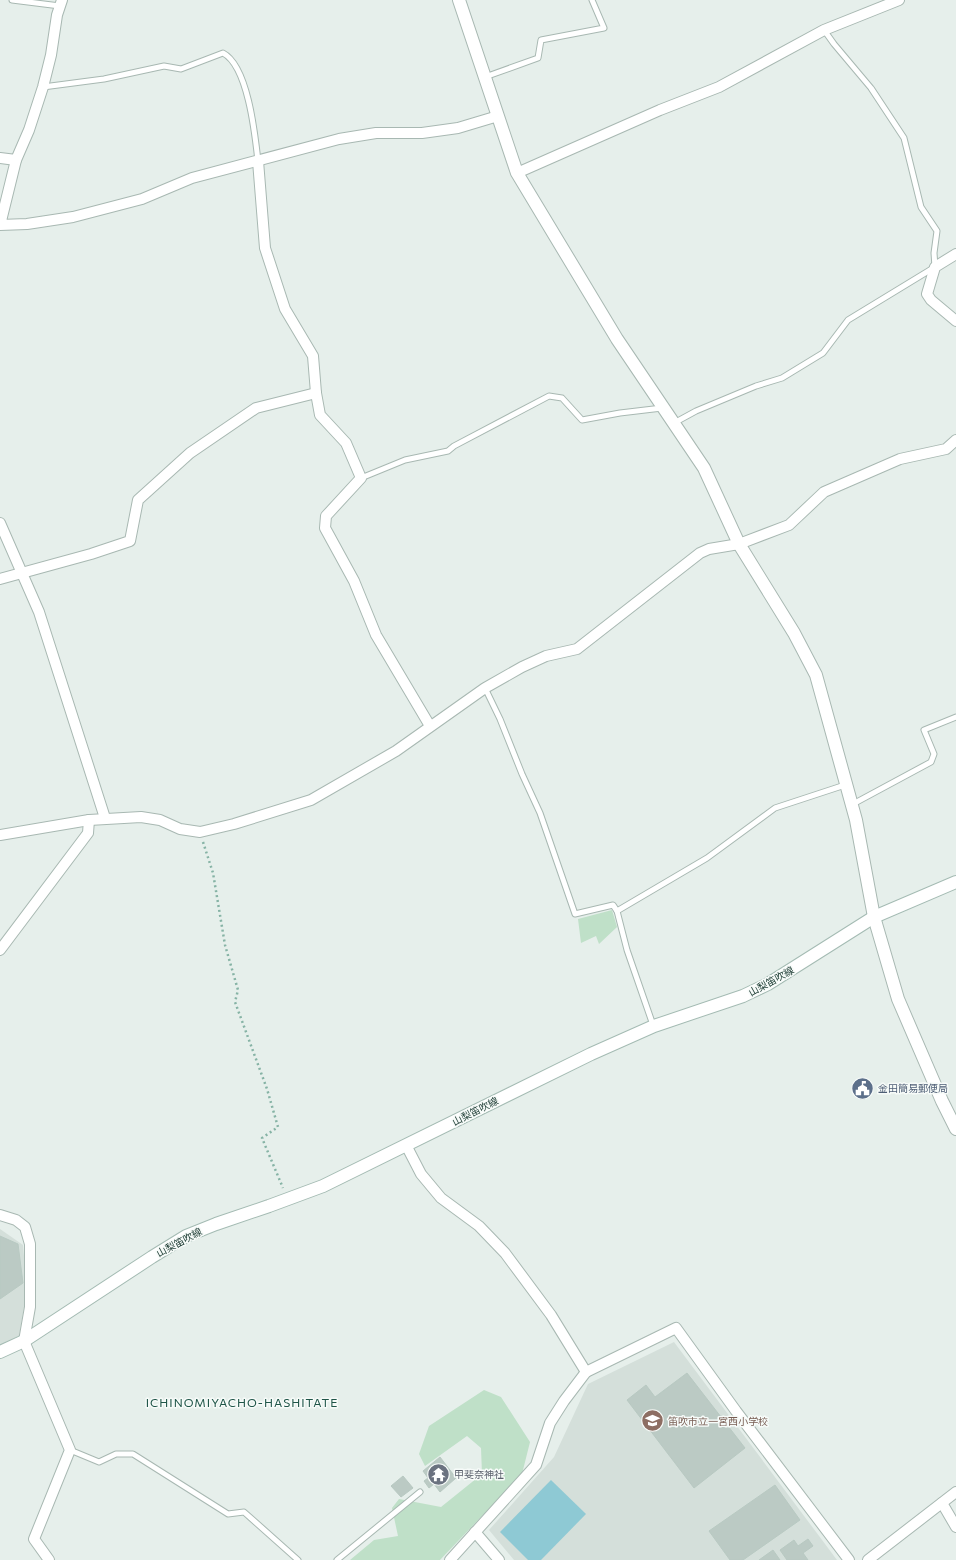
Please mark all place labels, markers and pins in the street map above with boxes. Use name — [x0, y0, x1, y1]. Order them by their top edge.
public building icon: 金田簡易郵便局 — [849, 1075, 875, 1101]
place label: 金田簡易郵便局 — [878, 1082, 948, 1094]
school or university icon: 笛吹市立一宮西小学校 — [639, 1408, 665, 1434]
place label: 笛吹市立一宮西小学校 — [668, 1415, 768, 1427]
temple icon: 甲斐奈神社 — [426, 1461, 452, 1487]
place label: 甲斐奈神社 — [454, 1468, 504, 1480]

